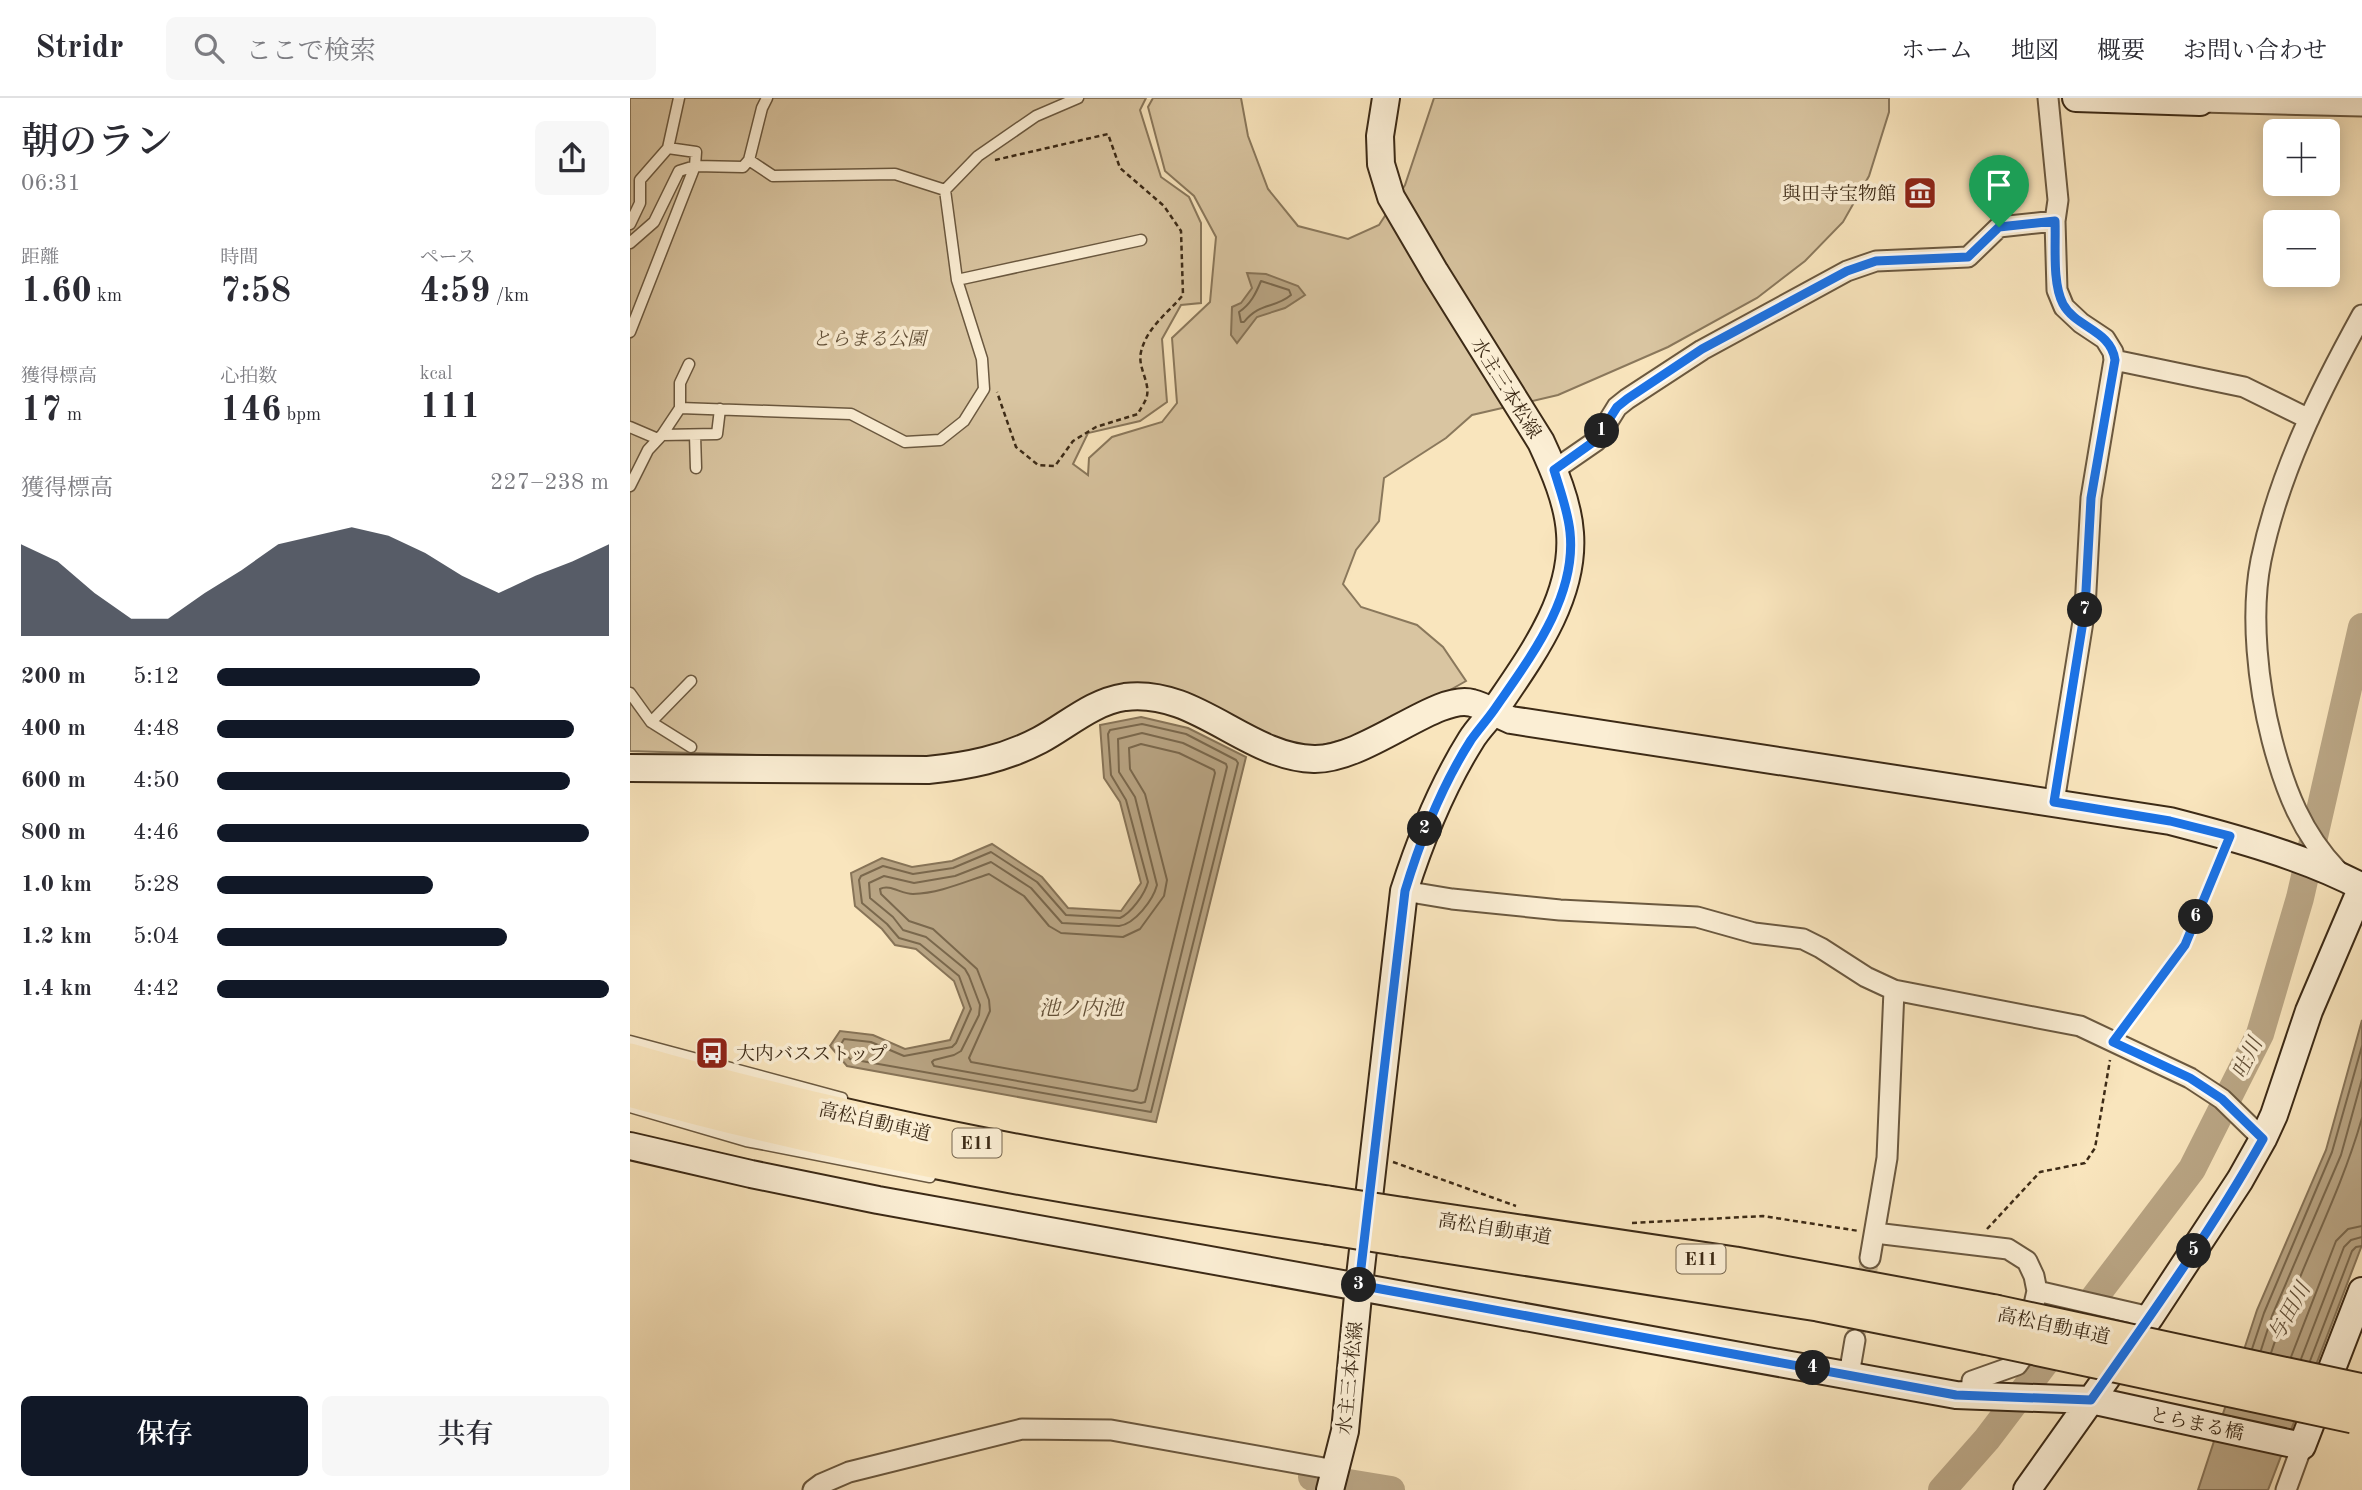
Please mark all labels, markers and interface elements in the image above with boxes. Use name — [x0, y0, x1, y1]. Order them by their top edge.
search box — [166, 17, 656, 80]
icon: search — [190, 29, 228, 67]
text: Stridr — [35, 32, 124, 65]
text: ここで検索 — [246, 39, 376, 65]
text: ホーム — [1901, 40, 1973, 64]
text: 地図 — [2011, 40, 2059, 64]
text: 概要 — [2097, 40, 2145, 64]
text: お問い合わせ — [2183, 40, 2327, 64]
map controls — [2263, 119, 2340, 287]
button: + — [2263, 119, 2340, 196]
button: share — [535, 121, 609, 195]
text: 朝のラン — [21, 125, 173, 163]
pin — [1969, 155, 2029, 227]
icon: arrive — [1980, 166, 2018, 204]
text: 06:31 — [21, 172, 81, 195]
museum icon: 與田寺宝物館 — [1901, 174, 1939, 212]
place label: 與田寺宝物館 — [1782, 184, 1896, 205]
button: − — [2263, 210, 2340, 287]
text: 距離 — [21, 249, 59, 268]
text: 時間 — [220, 249, 258, 268]
text: ペース — [420, 249, 476, 268]
text: 1.60 — [21, 274, 92, 309]
text: 7:58 — [220, 274, 291, 309]
text: 4:59 — [420, 274, 490, 309]
text: km — [92, 287, 122, 306]
text: /km — [490, 287, 529, 306]
park label: とらまる公園 — [812, 329, 929, 350]
street label: 水主三本松線 — [1467, 334, 1546, 443]
text: kcal — [420, 365, 452, 384]
text: 獲得標高 — [21, 368, 97, 387]
text: 心拍数 — [220, 368, 277, 387]
text: 111 — [420, 390, 481, 425]
text: 17 — [21, 393, 62, 428]
text: 146 — [220, 393, 281, 428]
text: m — [62, 406, 82, 425]
text: bpm — [281, 406, 321, 425]
pin: 1 — [1584, 414, 1620, 448]
text: 1 — [1596, 421, 1607, 440]
text: 227–238 m — [490, 471, 609, 494]
text: 獲得標高 — [21, 477, 113, 500]
pin: 7 — [2068, 592, 2102, 628]
text: 7 — [2079, 600, 2090, 619]
text: 200 m — [21, 665, 86, 688]
text: 5:12 — [133, 665, 179, 688]
text: 400 m — [21, 717, 86, 740]
text: 4:48 — [133, 717, 179, 740]
text: 600 m — [21, 769, 86, 792]
text: 4:50 — [133, 769, 179, 792]
pin: 2 — [1408, 812, 1442, 846]
text: 2 — [1419, 819, 1430, 838]
text: 800 m — [21, 821, 86, 844]
text: 4:46 — [133, 821, 179, 844]
text: 1.0 km — [21, 873, 92, 896]
text: 5:28 — [133, 873, 179, 896]
pin: 6 — [2178, 900, 2214, 934]
text: 6 — [2190, 907, 2201, 926]
text: 1.2 km — [21, 925, 92, 948]
text: 5:04 — [133, 925, 179, 948]
text: 1.4 km — [21, 977, 92, 1000]
text: 4:42 — [133, 977, 179, 1000]
water label: 池ノ内池 — [1039, 997, 1125, 1020]
water label: 吐川 — [2228, 1033, 2268, 1082]
bus stop icon: 大内バスストップ — [693, 1034, 731, 1072]
place label: 大内バスストップ — [736, 1043, 887, 1065]
street label: 高松自動車道 — [817, 1098, 933, 1146]
road number: E11 — [952, 1128, 1002, 1158]
street label: 高松自動車道 — [1437, 1209, 1553, 1249]
pin: 5 — [2176, 1234, 2212, 1268]
text: 5 — [2188, 1241, 2199, 1260]
road number: E11 — [1676, 1244, 1726, 1274]
pin: 3 — [1342, 1268, 1376, 1302]
text: 3 — [1353, 1275, 1364, 1294]
water label: 与田川 — [2264, 1277, 2316, 1345]
street label: 高松自動車道 — [1996, 1303, 2112, 1349]
street label: 水主三本松線 — [1333, 1320, 1367, 1436]
pin: 4 — [1796, 1350, 1830, 1386]
text: 4 — [1807, 1358, 1818, 1377]
button: 保存 — [21, 1396, 308, 1476]
button: 共有 — [322, 1396, 609, 1476]
street label: とらまる橋 — [2148, 1404, 2245, 1445]

